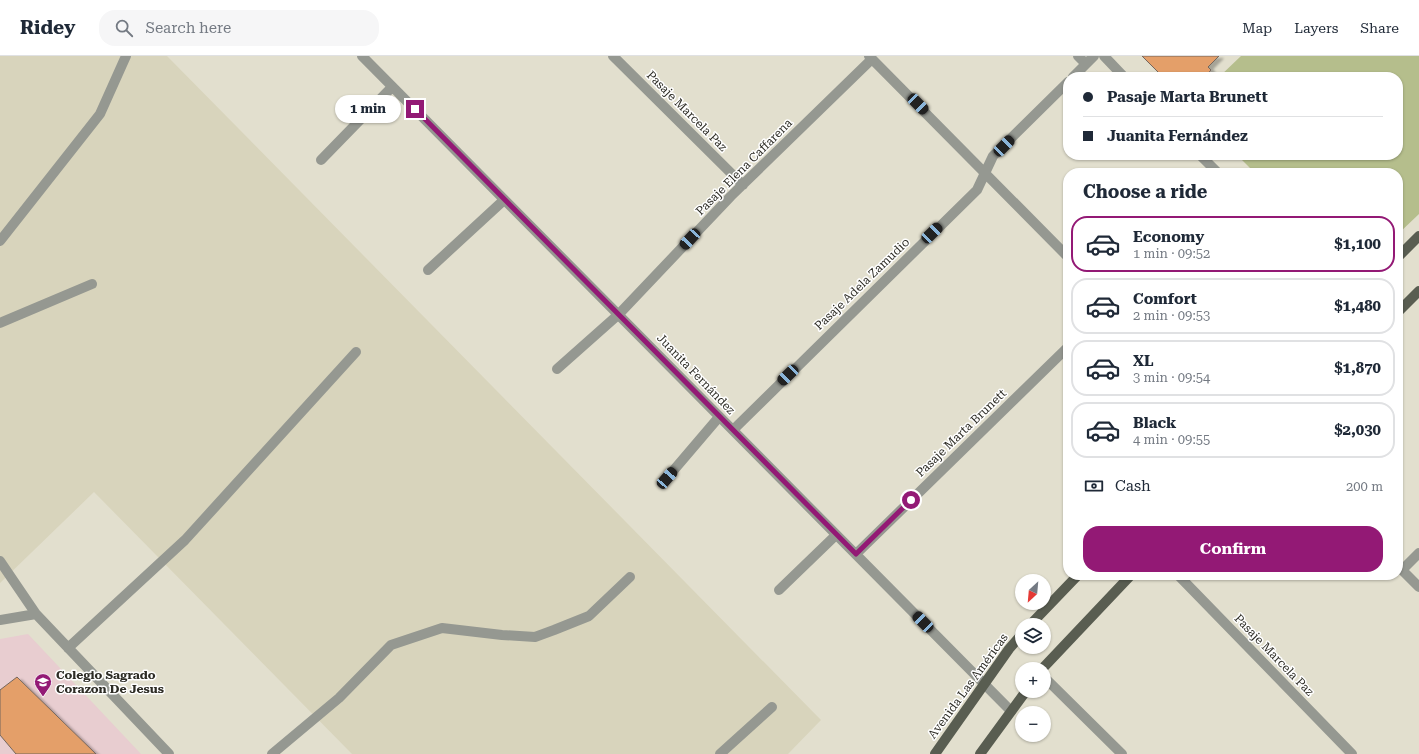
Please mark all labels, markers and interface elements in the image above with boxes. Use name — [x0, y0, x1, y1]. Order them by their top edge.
search box — [99, 10, 379, 46]
text: Ridey — [20, 16, 75, 39]
icon: search — [113, 17, 135, 39]
text: Search here — [145, 19, 231, 37]
text: Map — [1242, 20, 1272, 36]
text: Layers — [1294, 20, 1338, 36]
text: Share — [1360, 20, 1399, 36]
street label: Pasaje Marcela Paz — [644, 68, 730, 154]
text: Pasaje Marta Brunett — [1107, 88, 1268, 106]
car — [905, 91, 931, 117]
callout: 1 min — [335, 95, 401, 123]
route end — [406, 100, 424, 118]
text: 1 min — [350, 101, 386, 116]
street label: Pasaje Elena Caffarena — [693, 116, 795, 218]
text: Juanita Fernández — [1107, 127, 1248, 145]
car — [991, 133, 1017, 159]
text: Choose a ride — [1083, 181, 1207, 202]
car — [919, 220, 945, 246]
car — [677, 226, 703, 252]
icon: car — [1085, 226, 1121, 262]
text: Economy — [1133, 228, 1204, 246]
street label: Pasaje Adela Zamudio — [812, 235, 912, 333]
text: $1,100 — [1334, 235, 1381, 253]
text: 1 min · 09:52 — [1133, 246, 1210, 261]
icon: car — [1085, 288, 1121, 324]
text: Comfort — [1133, 290, 1197, 308]
text: $1,480 — [1334, 297, 1381, 315]
text: 2 min · 09:53 — [1133, 308, 1210, 323]
street label: Juanita Fernández — [654, 331, 738, 417]
icon: car — [1085, 350, 1121, 386]
text: XL — [1133, 352, 1154, 370]
text: $1,870 — [1334, 359, 1381, 377]
car — [775, 362, 801, 388]
text: 3 min · 09:54 — [1133, 370, 1210, 385]
street label: Pasaje Marta Brunett — [913, 386, 1009, 480]
icon: car — [1085, 412, 1121, 448]
text: Black — [1133, 414, 1176, 432]
text: $2,030 — [1334, 421, 1381, 439]
text: 4 min · 09:55 — [1133, 432, 1210, 447]
car — [655, 465, 679, 491]
icon: cash — [1083, 475, 1105, 497]
text: Cash — [1115, 477, 1151, 495]
text: 200 m — [1346, 479, 1383, 494]
route start — [902, 491, 920, 509]
button: Confirm — [1083, 526, 1383, 572]
north arrow — [1015, 574, 1051, 610]
map controls — [1015, 574, 1051, 742]
car — [910, 609, 936, 635]
street label: Pasaje Marcela Paz — [1232, 611, 1317, 699]
button: layers — [1015, 618, 1051, 654]
street label: Avenida Las Américas — [925, 630, 1011, 741]
button: + — [1015, 662, 1051, 698]
place label: Colegio Sagrado Corazon De Jesus — [56, 668, 164, 696]
school or university icon: Colegio Sagrado Corazon De Jesus — [33, 672, 53, 697]
button: − — [1015, 706, 1051, 742]

